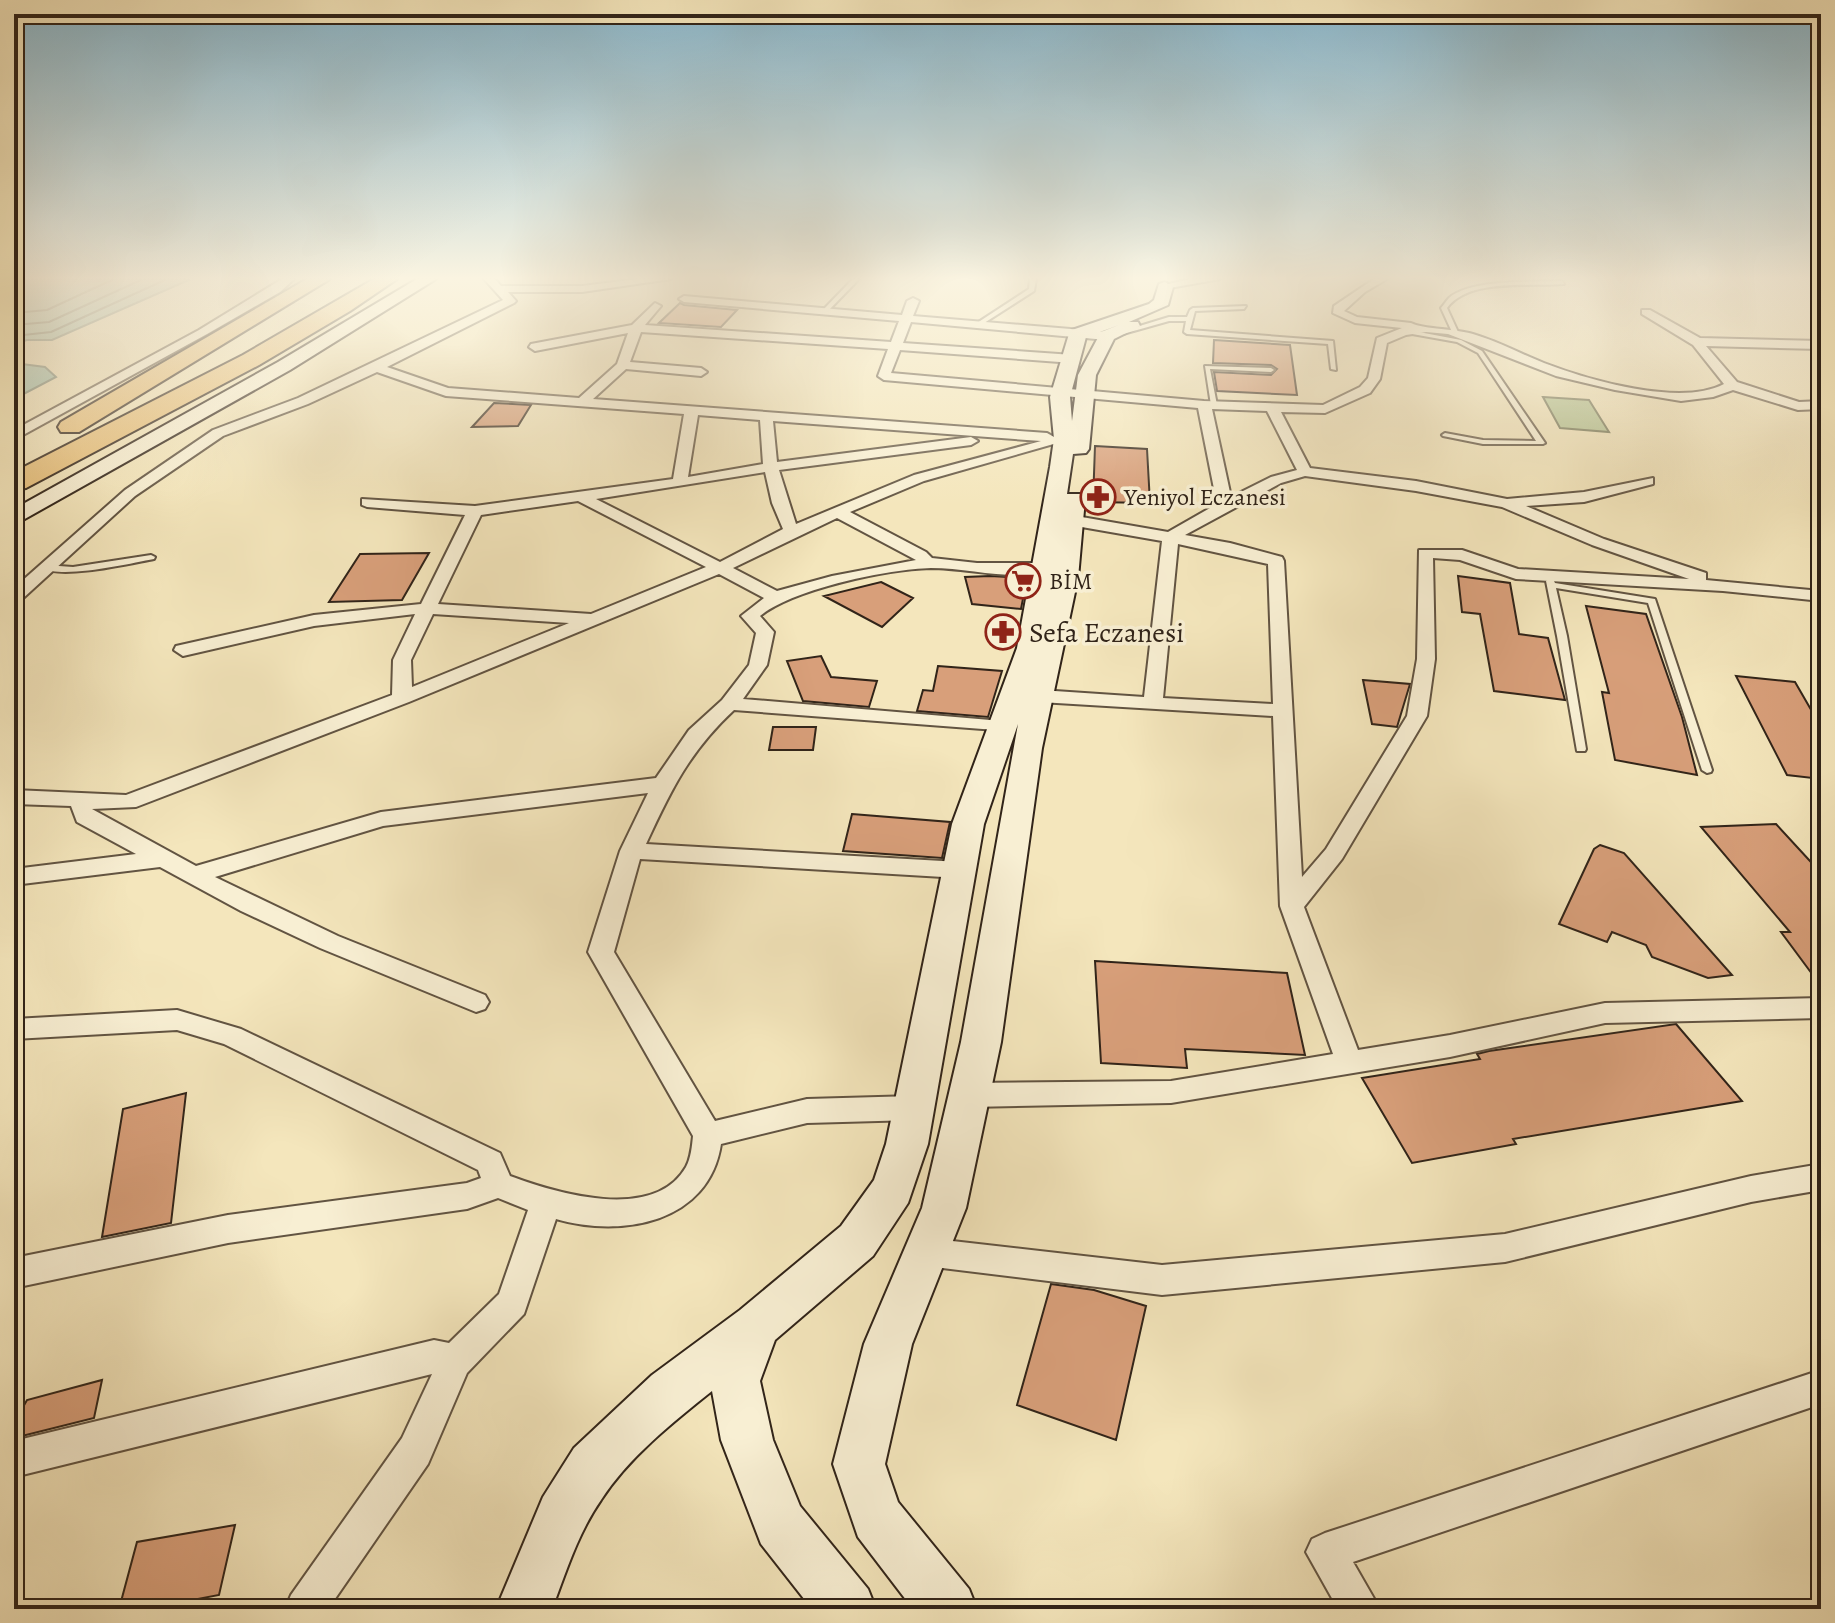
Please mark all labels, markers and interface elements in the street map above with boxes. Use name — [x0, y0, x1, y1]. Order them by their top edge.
pharmacy icon: Yeniyol Eczanesi — [1079, 478, 1117, 516]
place label: Yeniyol Eczanesi — [1123, 481, 1286, 513]
supermarket icon: BİM — [1004, 562, 1042, 600]
place label: BİM — [1049, 565, 1092, 597]
pharmacy icon: Sefa Eczanesi — [984, 613, 1022, 651]
place label: Sefa Eczanesi — [1029, 614, 1184, 652]

